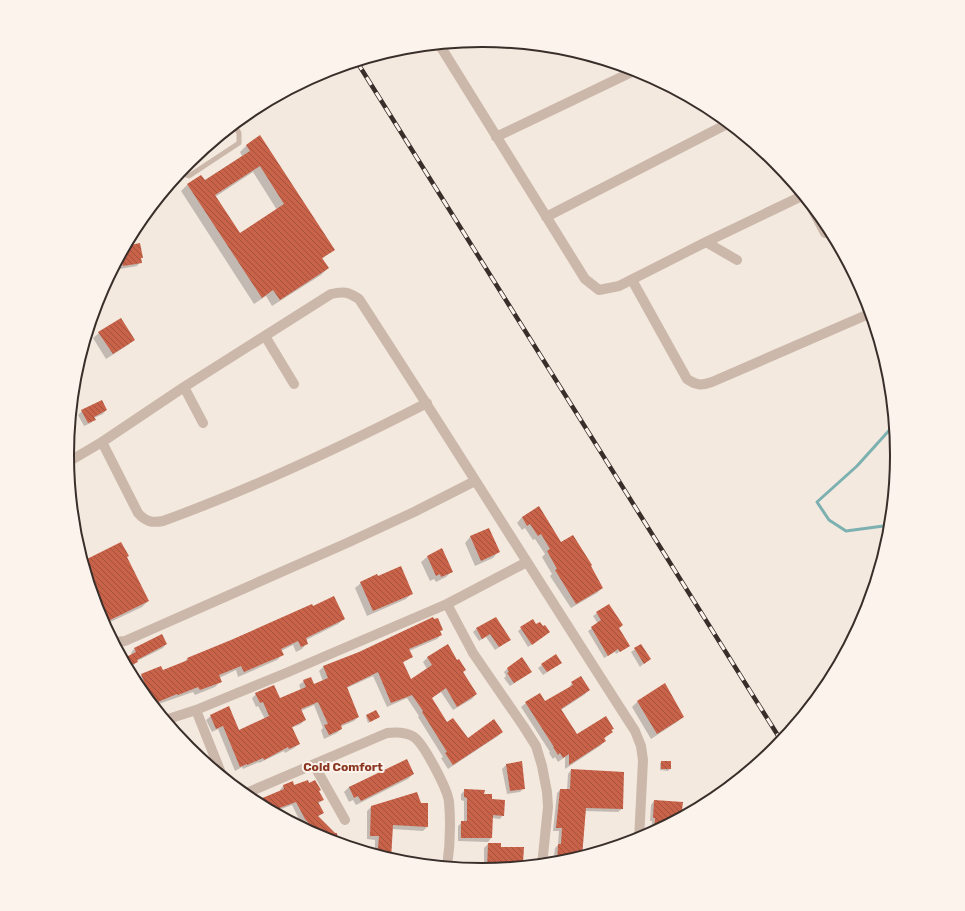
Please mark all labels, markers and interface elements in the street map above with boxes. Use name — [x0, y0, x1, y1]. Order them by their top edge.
district label: Cold Comfort — [303, 760, 383, 774]

